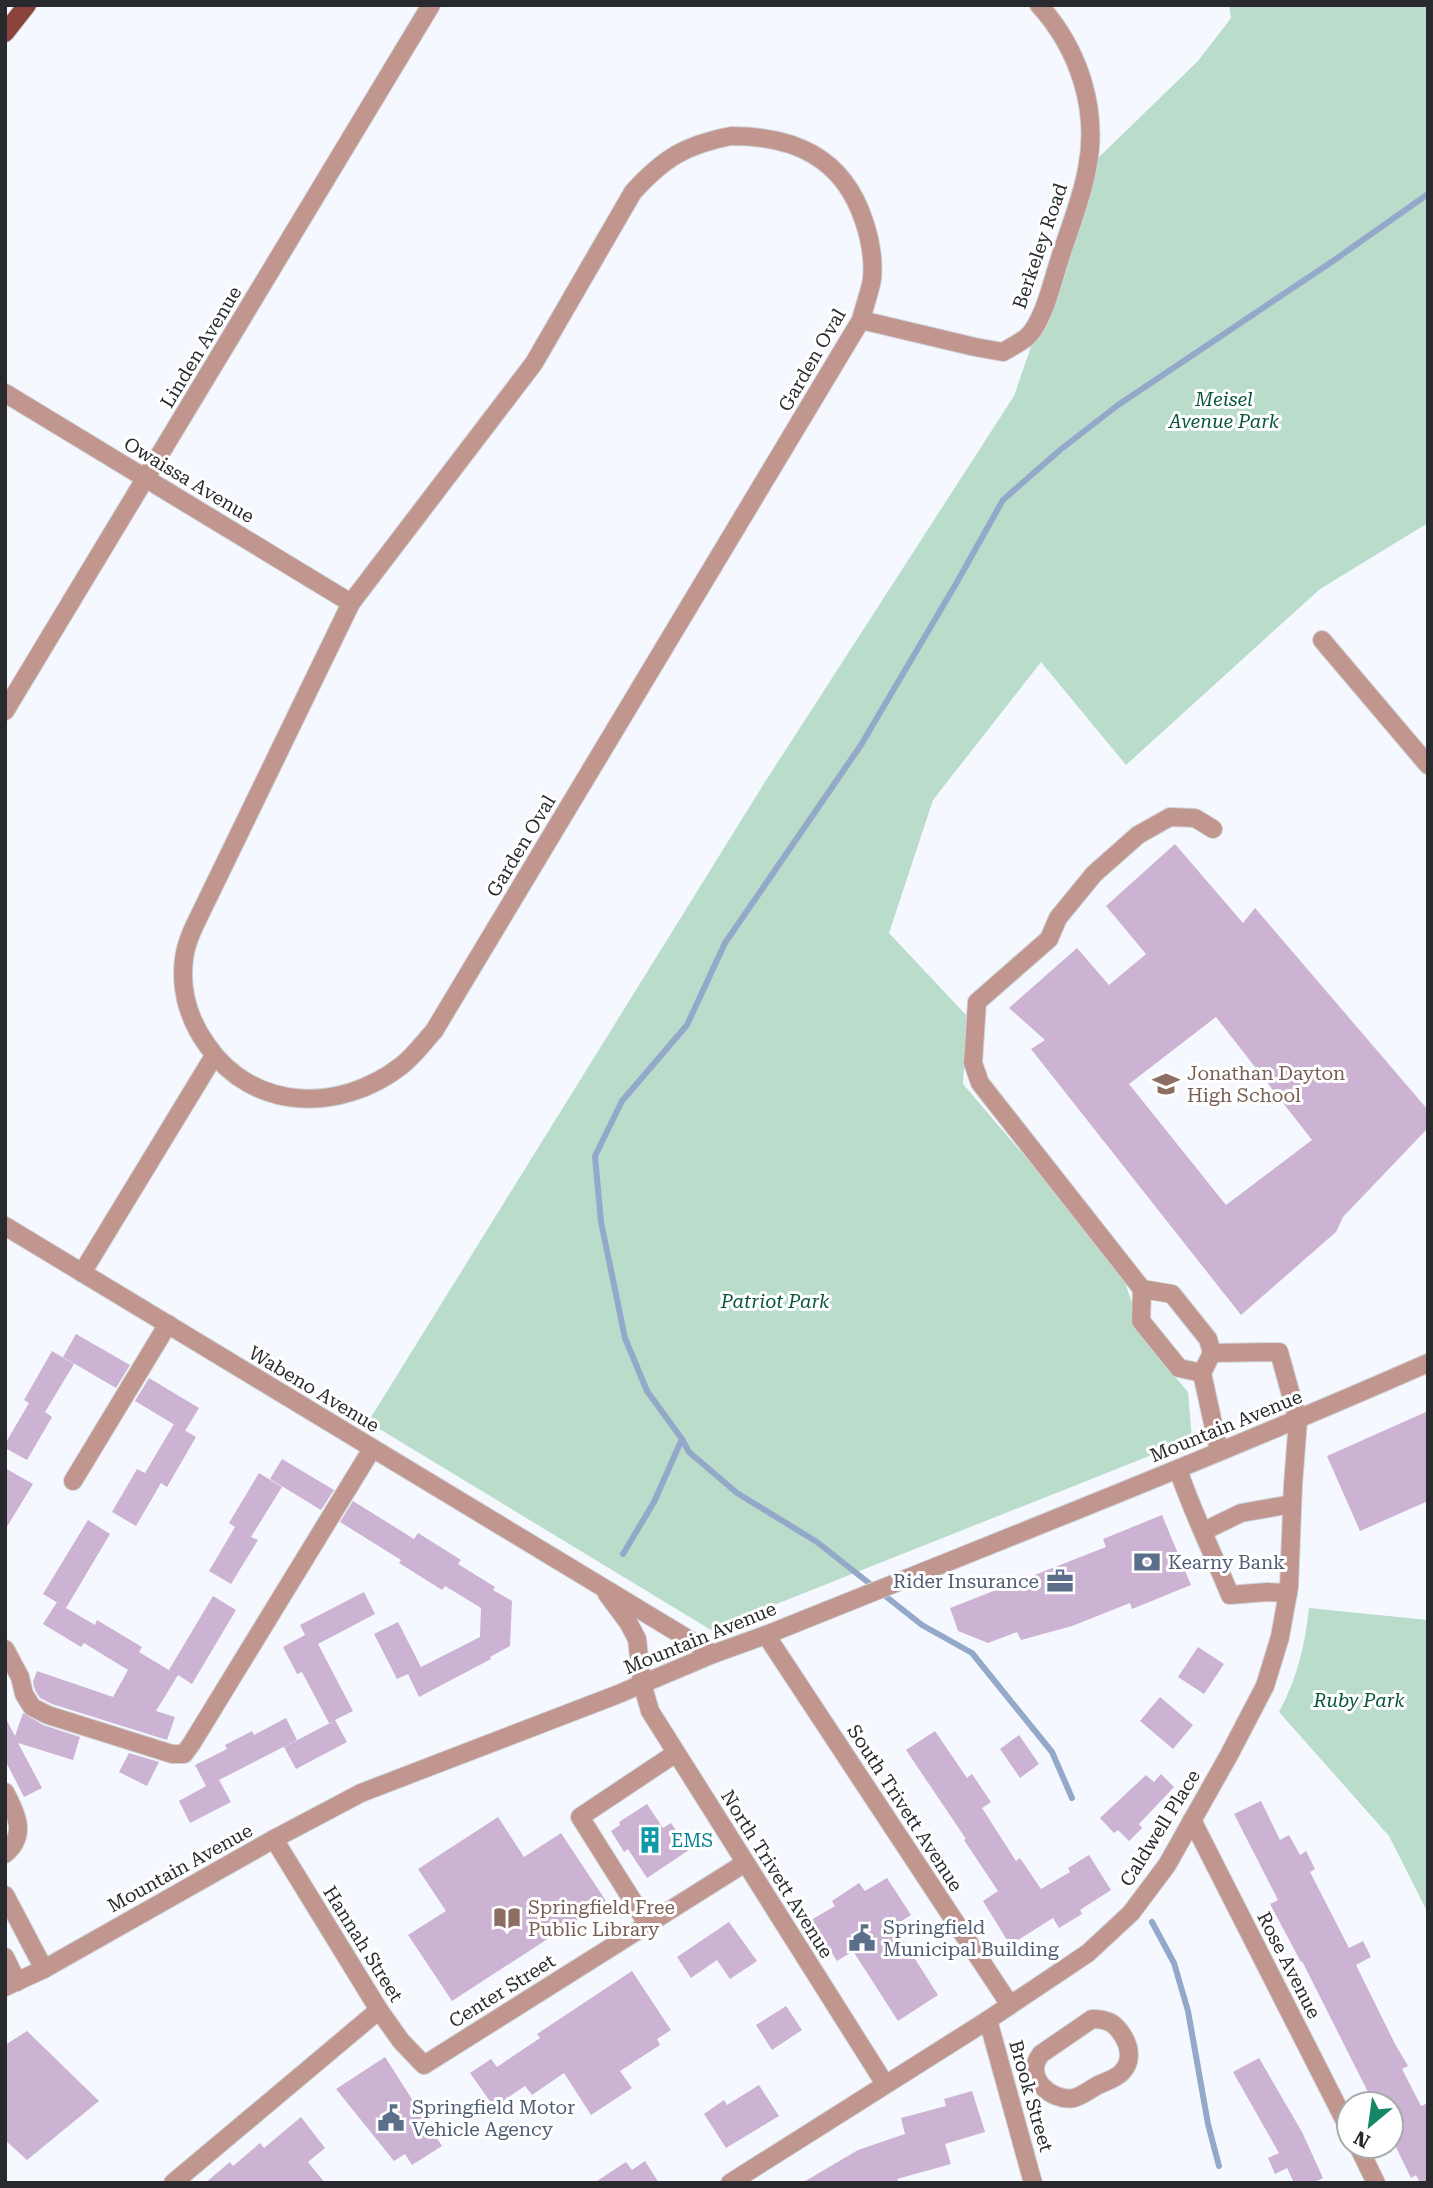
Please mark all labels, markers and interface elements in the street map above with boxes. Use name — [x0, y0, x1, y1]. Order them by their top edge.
street label: Berkeley Road — [1008, 180, 1072, 312]
street label: Linden Avenue — [156, 282, 246, 412]
street label: Garden Oval — [773, 305, 851, 415]
park label: Meisel Avenue Park — [1168, 388, 1280, 433]
street label: Owaissa Avenue — [120, 432, 258, 528]
street label: Garden Oval — [482, 791, 560, 901]
place label: Jonathan Dayton High School — [1187, 1062, 1345, 1107]
school or university icon: Jonathan Dayton High School — [1151, 1069, 1181, 1099]
park label: Patriot Park — [720, 1290, 830, 1313]
street label: Wabeno Avenue — [245, 1341, 383, 1437]
street label: Mountain Avenue — [1146, 1385, 1306, 1467]
bank icon: Kearny Bank — [1132, 1547, 1162, 1577]
place label: Kearny Bank — [1168, 1551, 1285, 1574]
office icon: Rider Insurance — [1045, 1566, 1075, 1596]
place label: Rider Insurance — [893, 1570, 1039, 1593]
street label: Mountain Avenue — [620, 1597, 780, 1679]
park label: Ruby Park — [1312, 1689, 1405, 1712]
street label: South Trivett Avenue — [842, 1720, 968, 1896]
street label: Caldwell Place — [1115, 1765, 1205, 1891]
street label: North Trivett Avenue — [716, 1786, 838, 1962]
street label: Mountain Avenue — [103, 1819, 257, 1917]
building icon: EMS — [635, 1825, 665, 1855]
place label: EMS — [671, 1829, 713, 1852]
street label: Hannah Street — [318, 1882, 408, 2006]
place label: Springfield Free Public Library — [528, 1896, 675, 1941]
library icon: Springfield Free Public Library — [492, 1903, 522, 1933]
street label: Rose Avenue — [1252, 1908, 1326, 2022]
place label: Springfield Municipal Building — [883, 1916, 1059, 1961]
public building icon: Springfield Municipal Building — [847, 1923, 877, 1953]
street label: Center Street — [445, 1949, 559, 2033]
street label: Brook Street — [1004, 2038, 1058, 2154]
north arrow — [1335, 2090, 1405, 2160]
place label: Springfield Motor Vehicle Agency — [412, 2096, 575, 2141]
public building icon: Springfield Motor Vehicle Agency — [376, 2103, 406, 2133]
text: N — [1350, 2126, 1374, 2153]

